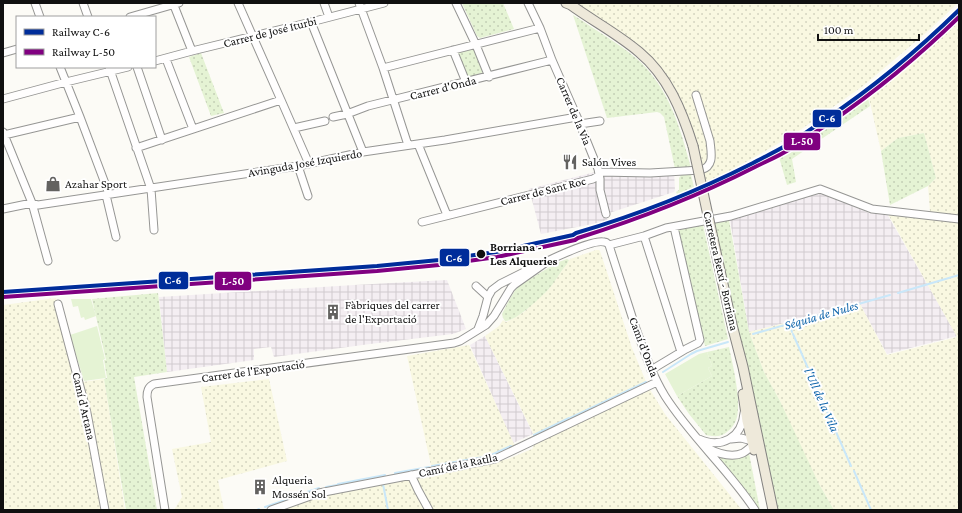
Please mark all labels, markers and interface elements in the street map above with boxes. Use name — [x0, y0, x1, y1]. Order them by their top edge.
street label: Carrer de José Iturbi — [222, 14, 318, 50]
legend — [16, 16, 156, 68]
scale bar — [818, 16, 919, 42]
text: 100 m — [824, 23, 854, 37]
text: Railway C-6 — [52, 25, 110, 39]
text: Railway L-50 — [52, 45, 115, 59]
street label: Carrer d'Onda — [408, 73, 478, 103]
street label: Carrer de la Via — [553, 75, 595, 148]
line badge: C-6 — [812, 109, 842, 128]
text: C-6 — [819, 112, 835, 124]
line badge: L-50 — [783, 132, 821, 151]
text: L-50 — [791, 135, 813, 147]
street label: Avinguda José Izquierdo — [247, 146, 363, 180]
restaurant icon: Salón Vives — [561, 153, 579, 171]
place label: Salón Vives — [582, 155, 636, 169]
street label: Carrer de Sant Roc — [499, 174, 587, 208]
shop icon: Azahar Sport — [44, 175, 62, 193]
place label: Azahar Sport — [65, 177, 128, 191]
street label: Carretera Betxí - Borriana — [700, 210, 742, 333]
place label: Borriana - Les Alqueries — [490, 240, 558, 268]
line badge: C-6 — [439, 248, 470, 267]
marker: Borriana - Les Alqueries — [475, 248, 487, 260]
text: C-6 — [446, 252, 462, 264]
line badge: C-6 — [158, 271, 189, 290]
line badge: L-50 — [214, 271, 252, 291]
text: C-6 — [165, 274, 181, 286]
text: L-50 — [222, 275, 244, 287]
water label: Séquia de Nules — [782, 297, 860, 333]
place label: Fàbriques del carrer de l'Exportació — [345, 298, 441, 326]
building icon: Fàbriques del carrer de l'Exportació — [324, 303, 342, 321]
street label: Camí d'Onda — [626, 315, 662, 379]
street label: Carrer de l'Exportació — [200, 357, 306, 385]
water label: l'Ull de la Vila — [801, 366, 843, 434]
street label: Camí d'Artana — [69, 371, 99, 442]
street label: Camí de la Ratlla — [417, 450, 499, 480]
place label: Alqueria Mossén Sol — [272, 473, 326, 501]
building icon: Alqueria Mossén Sol — [251, 478, 269, 496]

